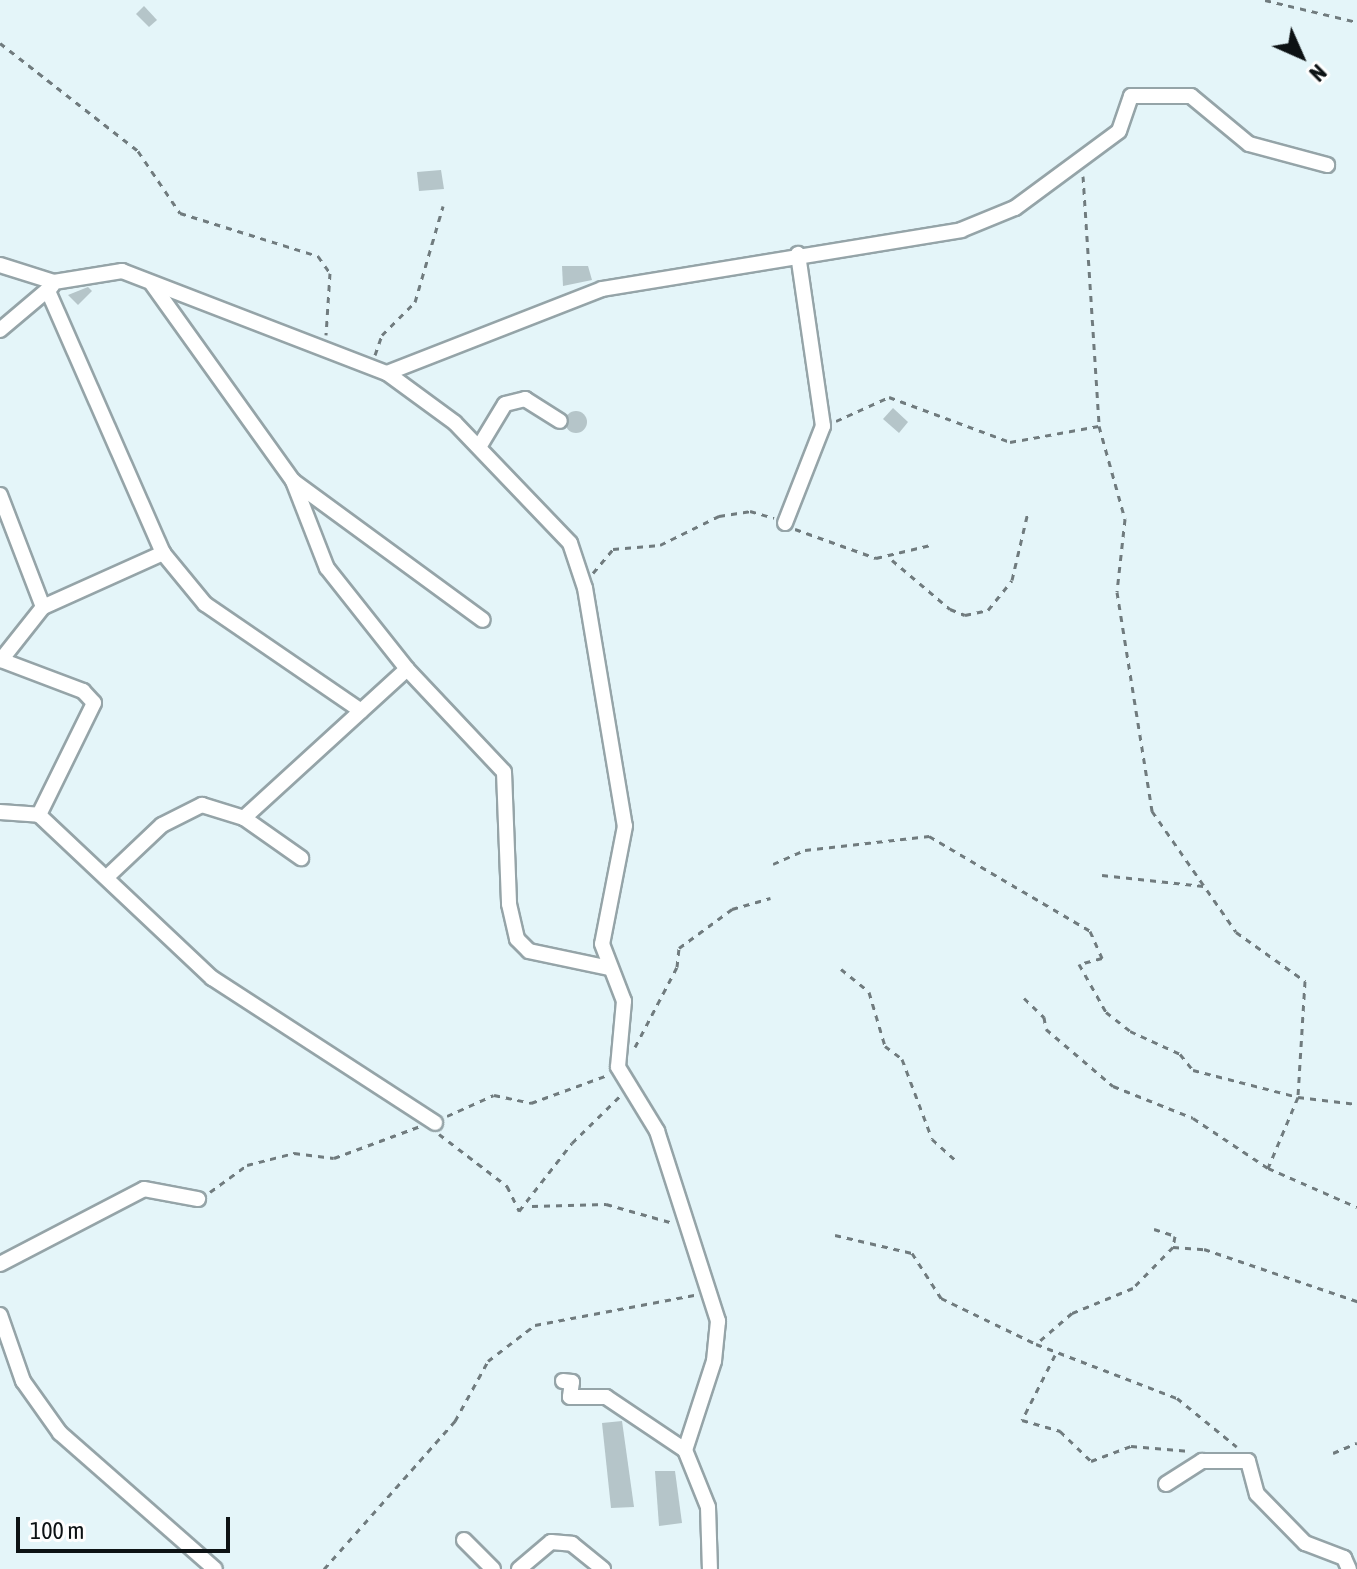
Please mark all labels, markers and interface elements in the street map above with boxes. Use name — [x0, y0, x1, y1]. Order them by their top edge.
north arrow — [1261, 16, 1341, 96]
text: N — [1304, 59, 1332, 87]
scale bar — [20, 1501, 234, 1551]
text: 100 m — [30, 1517, 84, 1544]

